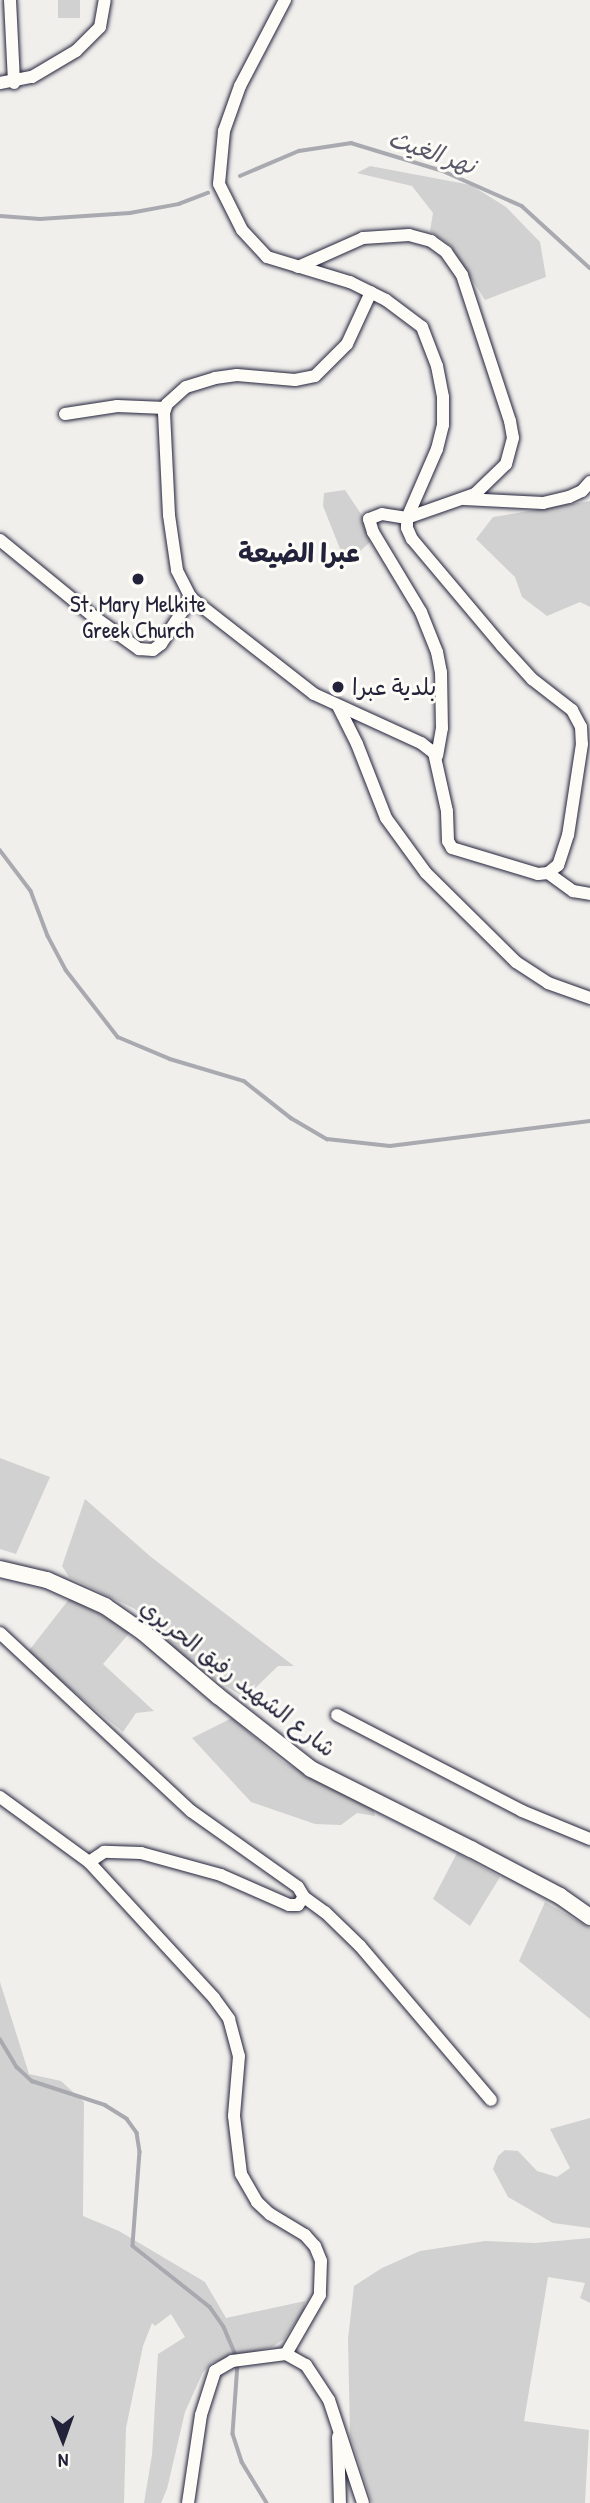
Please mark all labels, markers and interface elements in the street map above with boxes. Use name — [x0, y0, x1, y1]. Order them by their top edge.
water label: نهر الغيث — [385, 124, 479, 180]
district label: عبرا الضيعة — [238, 537, 360, 569]
marker: St. Mary Melkite Greek Church — [130, 571, 146, 587]
place label: St. Mary Melkite Greek Church — [70, 590, 206, 644]
place label: بلدية عبرا — [352, 673, 436, 701]
marker: بلدية عبرا — [330, 679, 346, 695]
street label: شارع الشهيد رفيق الحريري — [135, 1593, 341, 1763]
north arrow — [28, 2405, 98, 2475]
text: N — [58, 2448, 69, 2474]

